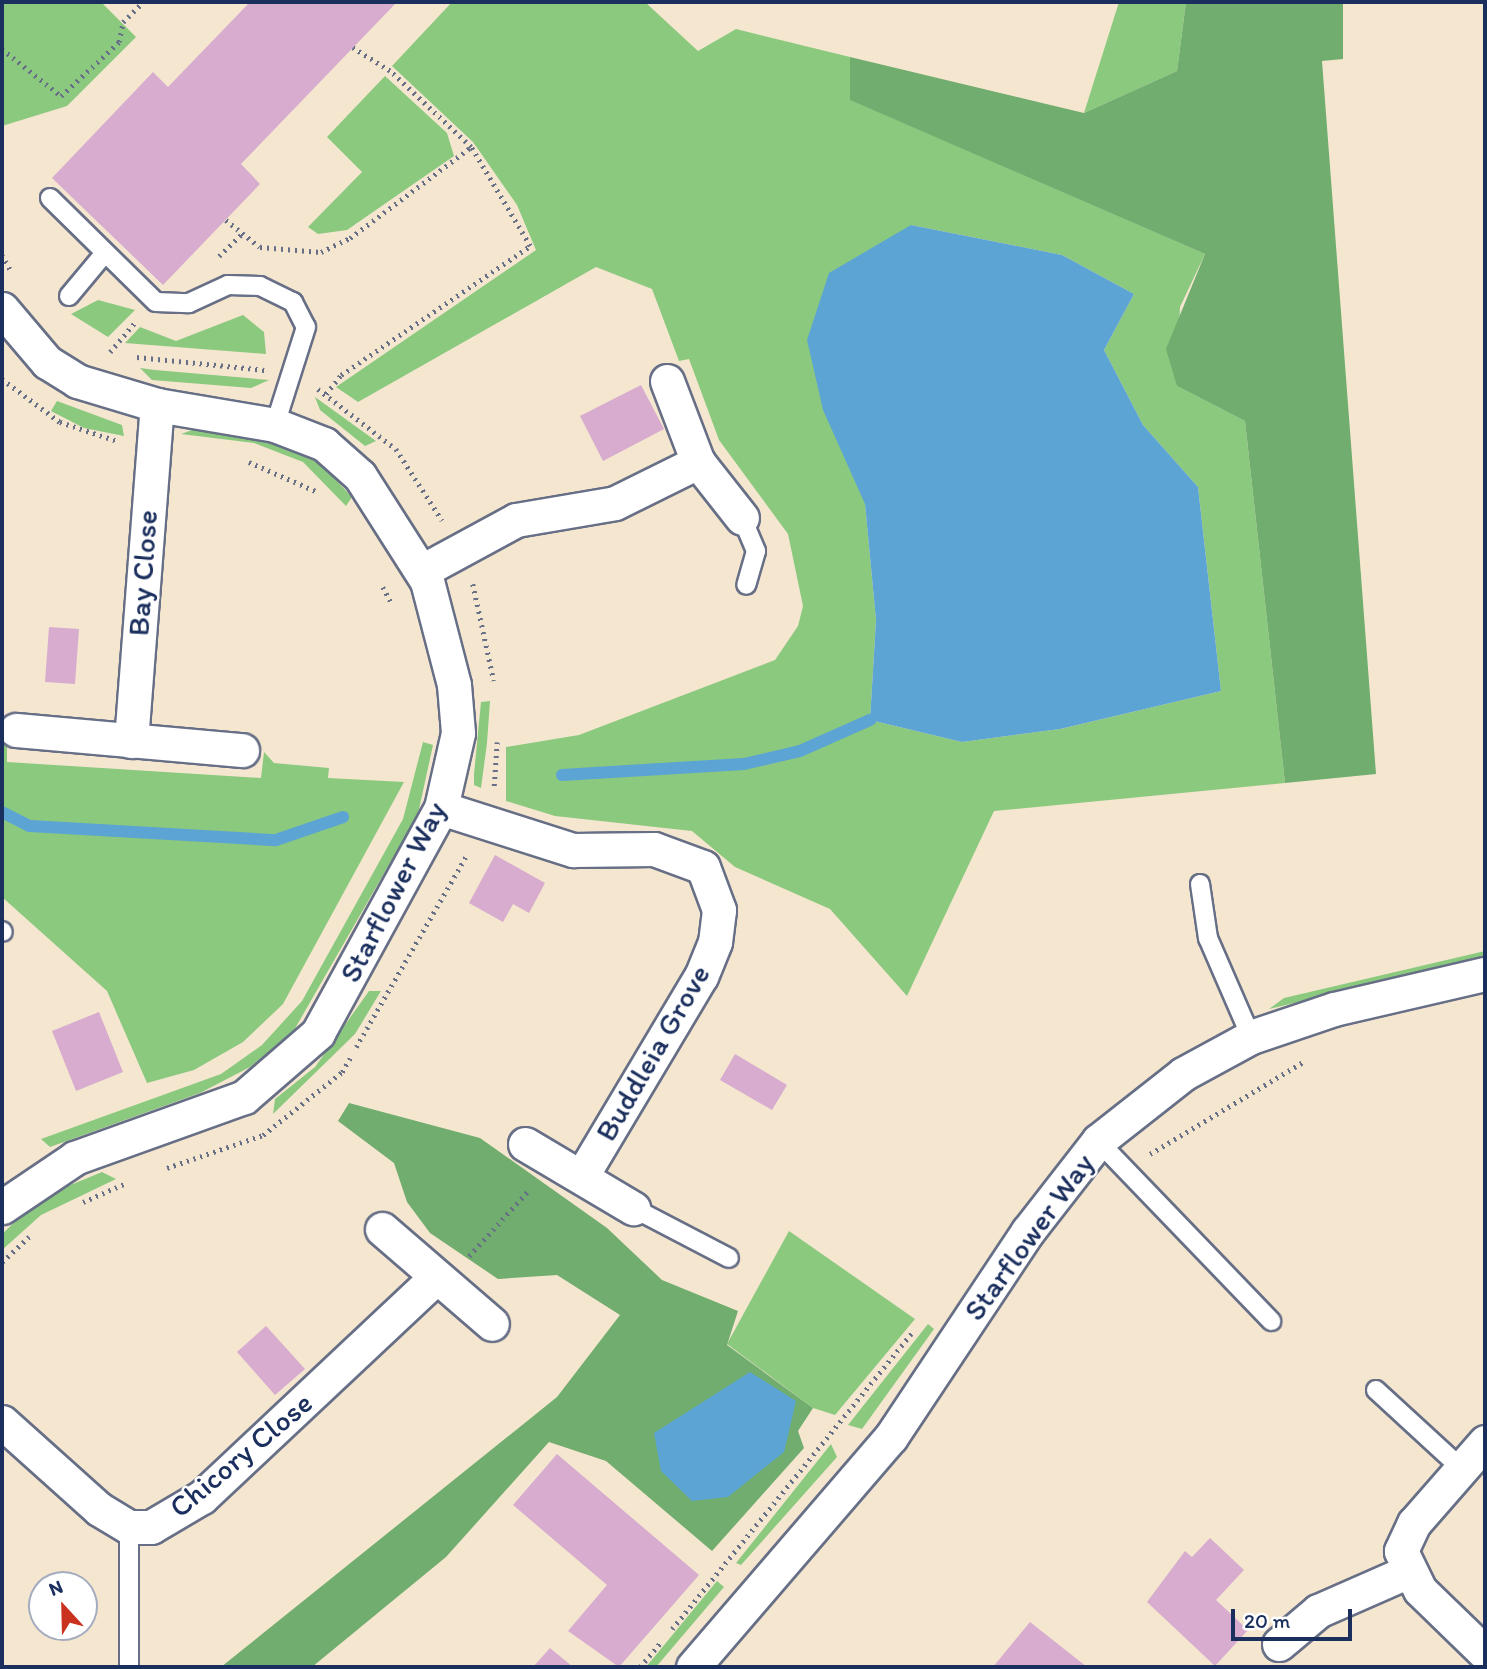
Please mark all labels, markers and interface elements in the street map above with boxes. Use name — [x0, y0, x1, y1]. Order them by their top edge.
street label: Bay Close — [121, 509, 165, 637]
street label: Starflower Way — [332, 796, 454, 988]
street label: Buddleia Grove — [588, 959, 718, 1147]
street label: Starflower Way — [956, 1146, 1102, 1328]
street label: Chicory Close — [162, 1385, 320, 1525]
north arrow — [28, 1571, 98, 1641]
text: N — [45, 1575, 66, 1601]
scale bar — [1235, 1596, 1356, 1640]
text: 20 m — [1244, 1608, 1290, 1633]

